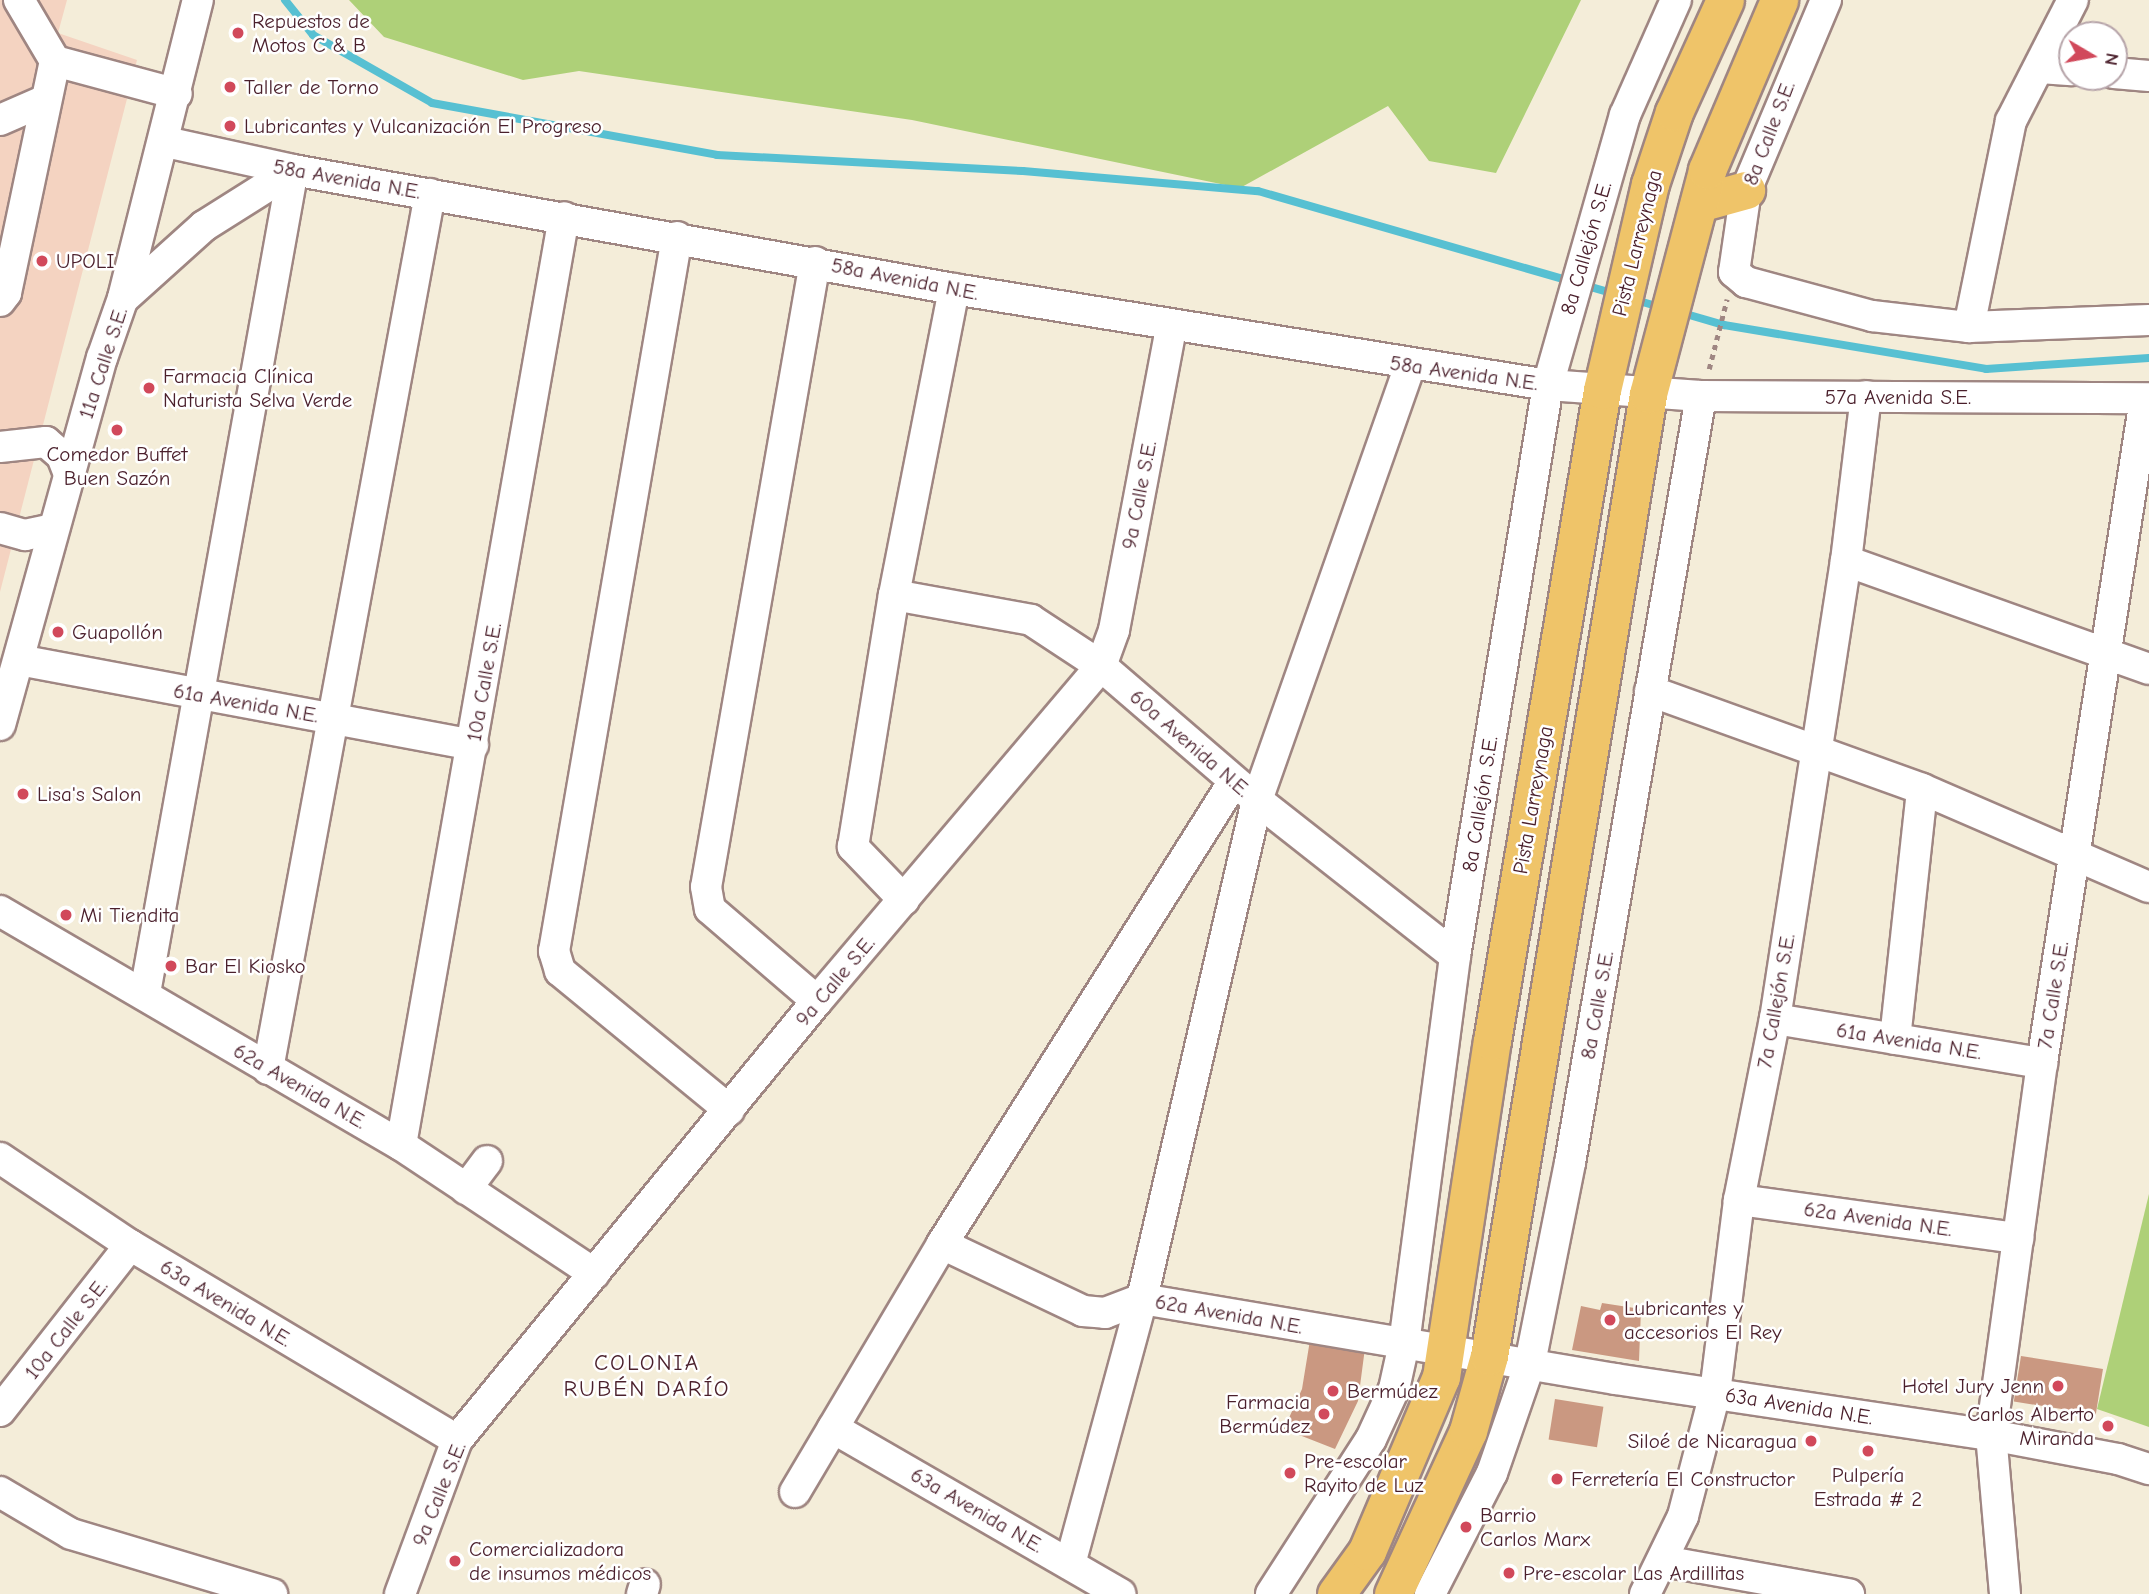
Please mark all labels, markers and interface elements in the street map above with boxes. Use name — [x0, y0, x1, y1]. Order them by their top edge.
place label: Repuestos de Motos C & B — [252, 8, 370, 58]
north arrow — [2058, 21, 2128, 91]
marker: Repuestos de Motos C & B — [230, 25, 246, 41]
text: N — [2100, 51, 2124, 67]
place label: Taller de Torno — [244, 74, 379, 100]
street label: 8a Calle S.E. — [1738, 77, 1800, 189]
marker: Taller de Torno — [222, 79, 238, 95]
place label: Lubricantes y Vulcanización El Progreso — [244, 113, 602, 139]
marker: Lubricantes y Vulcanización El Progreso — [222, 118, 238, 134]
street label: 58a Avenida N.E. — [271, 154, 423, 204]
street label: Pista Larreynaga — [1607, 167, 1667, 319]
street label: 8a Callejón S.E. — [1555, 178, 1617, 318]
place label: UPOLI — [56, 248, 115, 274]
street label: 58a Avenida N.E. — [829, 252, 981, 306]
marker: UPOLI — [34, 253, 50, 269]
street label: 11a Calle S.E. — [73, 304, 133, 422]
street label: 58a Avenida N.E. — [1388, 350, 1540, 396]
place label: Farmacia Clínica Naturista Selva Verde — [163, 363, 352, 413]
marker: Farmacia Clínica Naturista Selva Verde — [141, 380, 157, 396]
street label: 57a Avenida S.E. — [1825, 384, 1971, 410]
marker: Comedor Buffet Buen Sazón — [109, 422, 125, 438]
street label: 9a Calle S.E. — [1116, 439, 1162, 551]
place label: Comedor Buffet Buen Sazón — [46, 441, 188, 491]
place label: Guapollón — [72, 619, 163, 645]
street label: 10a Calle S.E. — [461, 621, 507, 743]
marker: Guapollón — [50, 624, 66, 640]
street label: 61a Avenida N.E. — [171, 678, 321, 728]
street label: 60a Avenida N.E. — [1125, 684, 1255, 802]
street label: Pista Larreynaga — [1508, 724, 1558, 876]
street label: 8a Callejón S.E. — [1457, 734, 1503, 874]
place label: Lisa's Salon — [37, 781, 141, 807]
marker: Lisa's Salon — [15, 786, 31, 802]
place label: Mi Tiendita — [80, 902, 179, 928]
marker: Mi Tiendita — [58, 907, 74, 923]
street label: 9a Calle S.E. — [790, 931, 880, 1031]
street label: 7a Callejón S.E. — [1752, 932, 1800, 1070]
street label: 7a Calle S.E. — [2032, 939, 2074, 1051]
street label: 8a Calle S.E. — [1575, 949, 1619, 1061]
place label: Bar El Kiosko — [185, 953, 306, 979]
marker: Bar El Kiosko — [163, 958, 179, 974]
street label: 61a Avenida N.E. — [1834, 1017, 1984, 1065]
street label: 62a Avenida N.E. — [229, 1038, 371, 1134]
street label: 62a Avenida N.E. — [1802, 1196, 1954, 1242]
street label: 63a Avenida N.E. — [156, 1254, 296, 1352]
street label: 10a Calle S.E. — [19, 1274, 113, 1384]
street label: 62a Avenida N.E. — [1153, 1289, 1305, 1339]
place label: Lubricantes y accesorios El Rey — [1624, 1295, 1782, 1345]
marker: Lubricantes y accesorios El Rey — [1602, 1312, 1618, 1328]
district label: COLONIA RUBÉN DARÍO — [565, 1349, 729, 1403]
place label: Hotel Jury Jenn — [1902, 1373, 2044, 1399]
place label: Bermúdez — [1347, 1378, 1438, 1404]
marker: Hotel Jury Jenn — [2050, 1378, 2066, 1394]
street label: 63a Avenida N.E. — [1723, 1382, 1875, 1430]
marker: Bermúdez — [1325, 1383, 1341, 1399]
place label: Farmacia Bermúdez — [1219, 1389, 1310, 1439]
place label: Carlos Alberto Miranda — [1967, 1401, 2094, 1451]
marker: Farmacia Bermúdez — [1316, 1406, 1332, 1422]
marker: Carlos Alberto Miranda — [2100, 1418, 2116, 1434]
place label: Siloé de Nicaragua — [1628, 1428, 1797, 1454]
marker: Siloé de Nicaragua — [1803, 1433, 1819, 1449]
street label: 9a Calle S.E. — [407, 1438, 471, 1550]
marker: Pulpería Estrada # 2 — [1860, 1443, 1876, 1459]
place label: Pre-escolar Rayito de Luz — [1304, 1448, 1424, 1498]
street label: 63a Avenida N.E. — [906, 1462, 1048, 1558]
place label: Pulpería Estrada # 2 — [1814, 1462, 1922, 1512]
marker: Pre-escolar Rayito de Luz — [1282, 1465, 1298, 1481]
place label: Ferretería El Constructor — [1571, 1466, 1795, 1492]
marker: Ferretería El Constructor — [1549, 1471, 1565, 1487]
place label: Barrio Carlos Marx — [1480, 1502, 1590, 1552]
marker: Barrio Carlos Marx — [1458, 1519, 1474, 1535]
place label: Comercializadora de insumos médicos — [469, 1536, 651, 1586]
marker: Comercializadora de insumos médicos — [447, 1553, 463, 1569]
place label: Pre-escolar Las Ardillitas — [1523, 1560, 1744, 1586]
marker: Pre-escolar Las Ardillitas — [1501, 1565, 1517, 1581]

